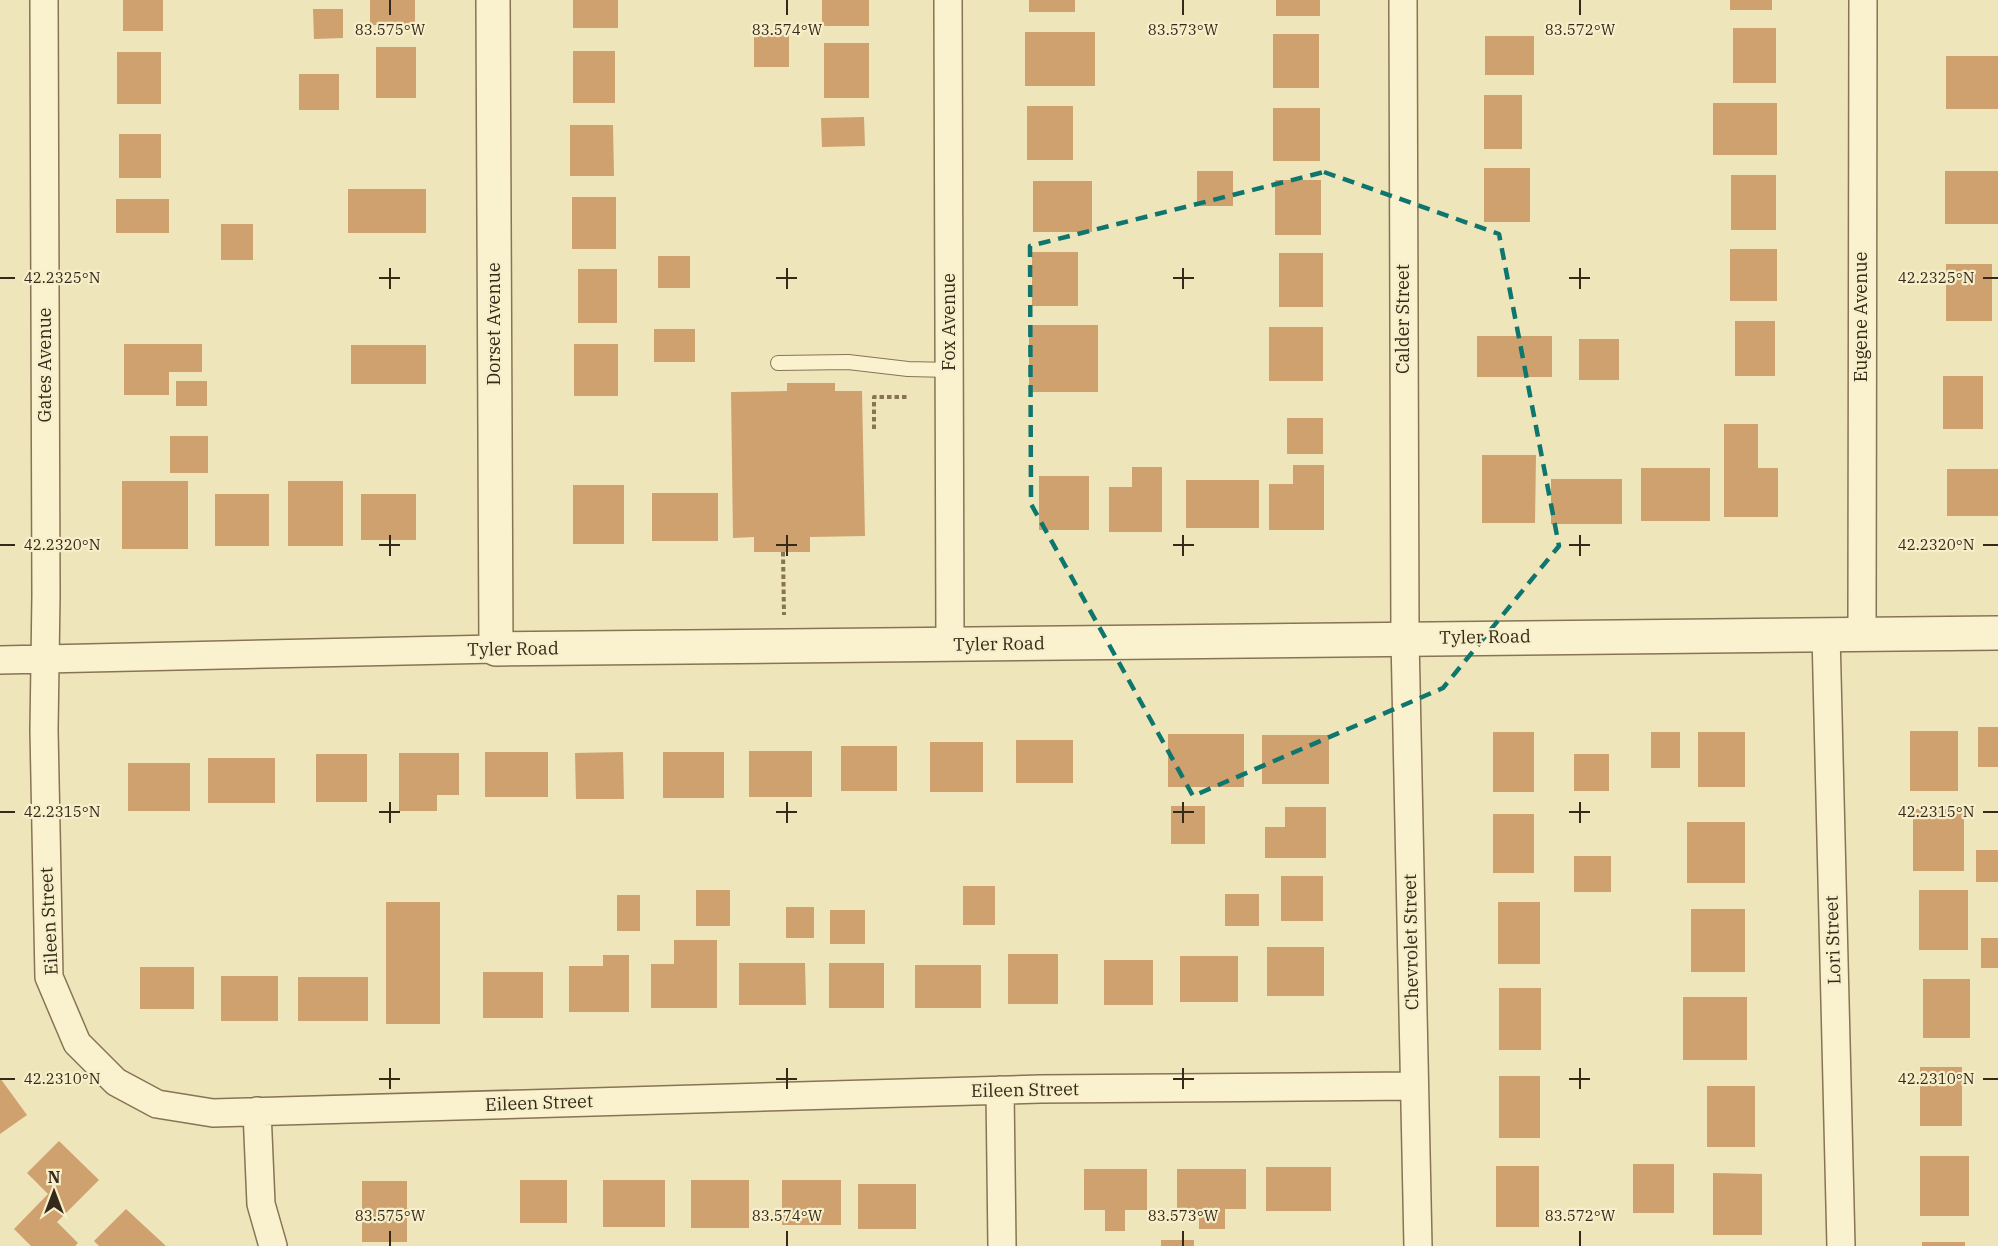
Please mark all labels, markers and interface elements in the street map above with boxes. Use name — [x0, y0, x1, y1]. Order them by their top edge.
text: 83.575°W — [355, 20, 426, 39]
text: 83.574°W — [752, 20, 823, 39]
text: 83.573°W — [1148, 20, 1219, 39]
text: 83.572°W — [1545, 20, 1616, 39]
street label: Eugene Avenue — [1849, 252, 1872, 382]
street label: Dorset Avenue — [482, 262, 505, 386]
street label: Calder Street — [1391, 264, 1414, 374]
text: 42.2325°N — [24, 268, 100, 287]
text: 42.2325°N — [1898, 268, 1974, 287]
street label: Fox Avenue — [937, 273, 960, 371]
street label: Gates Avenue — [33, 307, 56, 423]
text: 42.2320°N — [24, 535, 100, 554]
text: 42.2320°N — [1898, 535, 1974, 554]
street label: Tyler Road — [1439, 624, 1531, 649]
street label: Tyler Road — [953, 631, 1045, 656]
street label: Tyler Road — [467, 636, 559, 661]
text: 42.2315°N — [24, 802, 100, 821]
text: 42.2315°N — [1898, 802, 1974, 821]
street label: Eileen Street — [34, 866, 63, 976]
street label: Chevrolet Street — [1398, 874, 1423, 1010]
street label: Lori Street — [1819, 895, 1846, 985]
text: 42.2310°N — [24, 1069, 100, 1088]
text: 42.2310°N — [1898, 1069, 1974, 1088]
street label: Eileen Street — [971, 1077, 1079, 1102]
street label: Eileen Street — [485, 1089, 593, 1116]
north arrow — [24, 1162, 84, 1222]
text: N — [48, 1167, 60, 1187]
text: 83.575°W — [355, 1206, 426, 1225]
text: 83.574°W — [752, 1206, 823, 1225]
text: 83.573°W — [1148, 1206, 1219, 1225]
text: 83.572°W — [1545, 1206, 1616, 1225]

